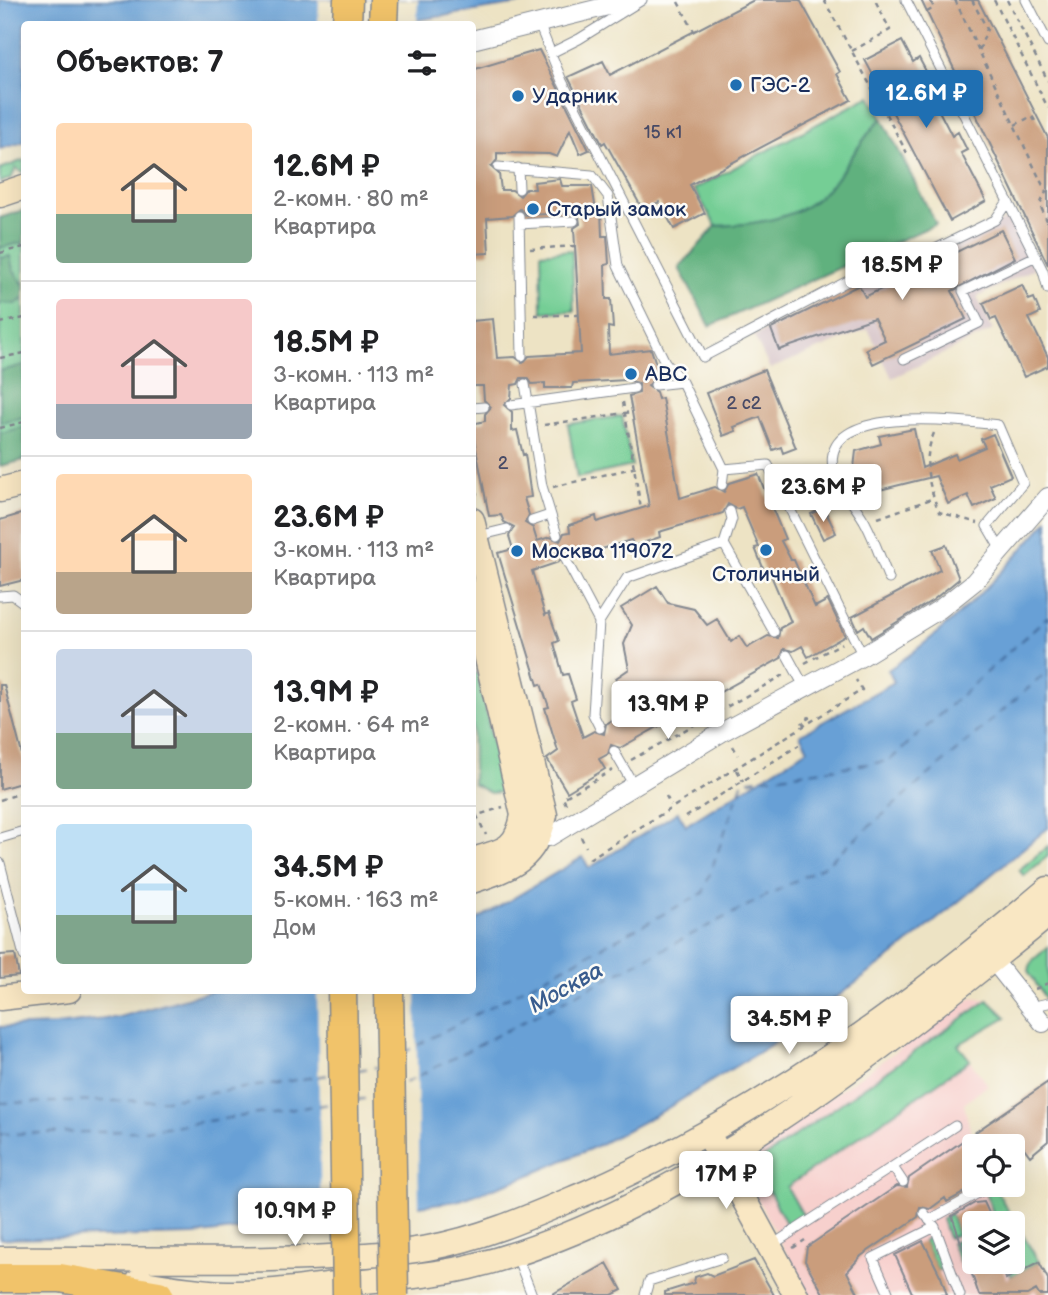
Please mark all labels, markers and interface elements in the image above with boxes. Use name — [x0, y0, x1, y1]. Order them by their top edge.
icon: filters — [403, 44, 441, 82]
text: Объектов: 7 — [56, 45, 224, 81]
pin: 12.6M ₽ — [861, 71, 991, 130]
place label: ГЭС-2 — [750, 73, 811, 98]
marker: ГЭС-2 — [728, 77, 744, 93]
text: 12.6M ₽ — [885, 79, 967, 107]
place label: Ударник — [532, 84, 618, 109]
marker: Ударник — [510, 88, 526, 104]
house number: 15 к1 — [644, 122, 682, 143]
text: 12.6M ₽ — [273, 149, 380, 185]
icon: home — [112, 151, 196, 235]
text: 2-комн. · 80 m² — [273, 185, 429, 213]
place label: Старый замок — [547, 197, 686, 222]
marker: Старый замок — [525, 201, 541, 217]
text: Квартира — [273, 213, 376, 241]
pin: 18.5M ₽ — [837, 243, 967, 302]
text: 18.5M ₽ — [861, 251, 943, 279]
text: 18.5M ₽ — [273, 325, 379, 361]
icon: home — [112, 327, 196, 411]
text: 3-комн. · 113 m² — [273, 361, 434, 389]
place label: ABC — [645, 362, 687, 387]
marker: ABC — [623, 366, 639, 382]
text: Квартира — [273, 389, 376, 417]
house number: 2 с2 — [727, 393, 762, 414]
house number: 2 — [498, 453, 509, 474]
pin: 23.6M ₽ — [758, 464, 888, 524]
text: 23.6M ₽ — [780, 473, 866, 501]
text: 23.6M ₽ — [273, 500, 384, 536]
icon: home — [112, 502, 196, 586]
text: 3-комн. · 113 m² — [273, 536, 434, 564]
place label: Москва 119072 — [531, 539, 674, 564]
marker: Столичный — [758, 542, 774, 558]
marker: Москва 119072 — [509, 543, 525, 559]
place label: Столичный — [712, 562, 820, 587]
text: Квартира — [273, 564, 376, 592]
text: 13.9M ₽ — [273, 675, 379, 711]
icon: home — [112, 677, 196, 761]
pin: 13.9M ₽ — [603, 682, 733, 741]
text: 13.9M ₽ — [627, 690, 709, 718]
text: 2-комн. · 64 m² — [273, 711, 430, 739]
text: Квартира — [273, 739, 376, 767]
text: 34.5M ₽ — [273, 850, 384, 886]
icon: home — [112, 852, 196, 936]
text: 5-комн. · 163 m² — [273, 886, 438, 914]
text: Дом — [273, 914, 316, 942]
water label: Москва — [524, 956, 608, 1020]
pin: 34.5M ₽ — [724, 996, 854, 1056]
text: 34.5M ₽ — [747, 1005, 831, 1033]
map controls — [962, 1134, 1025, 1274]
button: locate — [962, 1134, 1025, 1197]
pin: 17M ₽ — [677, 1152, 775, 1211]
text: 17M ₽ — [695, 1160, 757, 1188]
pin: 10.9M ₽ — [230, 1188, 360, 1248]
text: 10.9M ₽ — [254, 1197, 336, 1225]
button: layers — [962, 1211, 1025, 1274]

